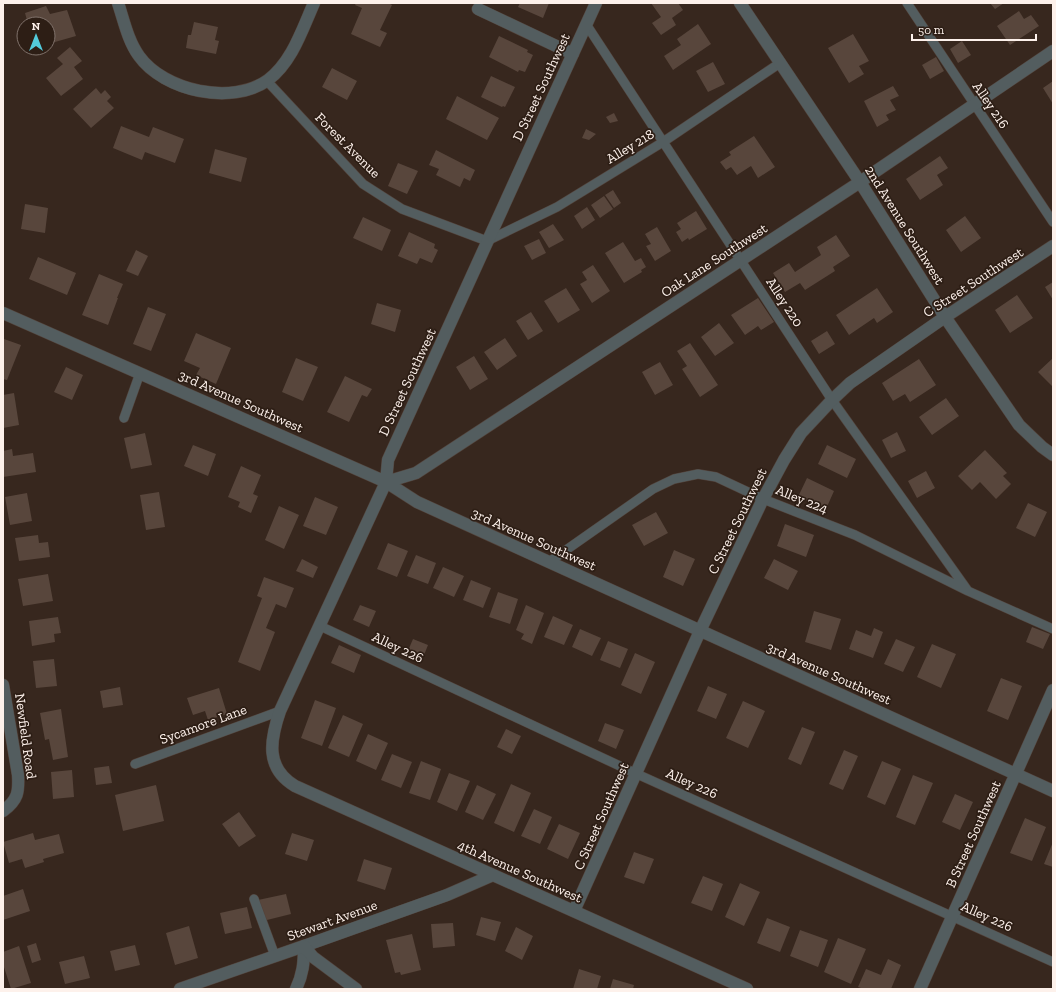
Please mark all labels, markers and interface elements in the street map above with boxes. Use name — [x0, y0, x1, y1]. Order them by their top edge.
north arrow — [16, 16, 56, 56]
scale bar — [912, 16, 1036, 42]
text: N — [32, 20, 41, 33]
text: 50 m — [918, 23, 945, 37]
street label: D Street Southwest — [509, 30, 574, 144]
street label: Alley 216 — [969, 79, 1012, 132]
street label: Forest Avenue — [311, 109, 384, 182]
street label: Alley 218 — [603, 125, 657, 167]
street label: 2nd Avenue Southwest — [861, 163, 948, 289]
street label: Oak Lane Southwest — [658, 219, 771, 301]
street label: C Street Southwest — [920, 243, 1027, 321]
street label: Alley 220 — [762, 274, 807, 330]
street label: D Street Southwest — [375, 325, 440, 439]
street label: 3rd Avenue Southwest — [176, 366, 306, 437]
street label: C Street Southwest — [704, 465, 771, 577]
street label: Alley 224 — [773, 481, 831, 518]
street label: 3rd Avenue Southwest — [469, 504, 599, 575]
street label: Alley 226 — [369, 628, 426, 667]
street label: 3rd Avenue Southwest — [764, 638, 894, 709]
street label: Newfield Road — [11, 692, 40, 780]
street label: Sycamore Lane — [157, 701, 249, 748]
street label: C Street Southwest — [570, 759, 633, 873]
street label: Alley 226 — [663, 765, 720, 802]
street label: B Street Southwest — [942, 777, 1005, 890]
street label: 4th Avenue Southwest — [455, 836, 585, 907]
street label: Stewart Avenue — [285, 896, 380, 945]
street label: Alley 226 — [958, 898, 1015, 935]

